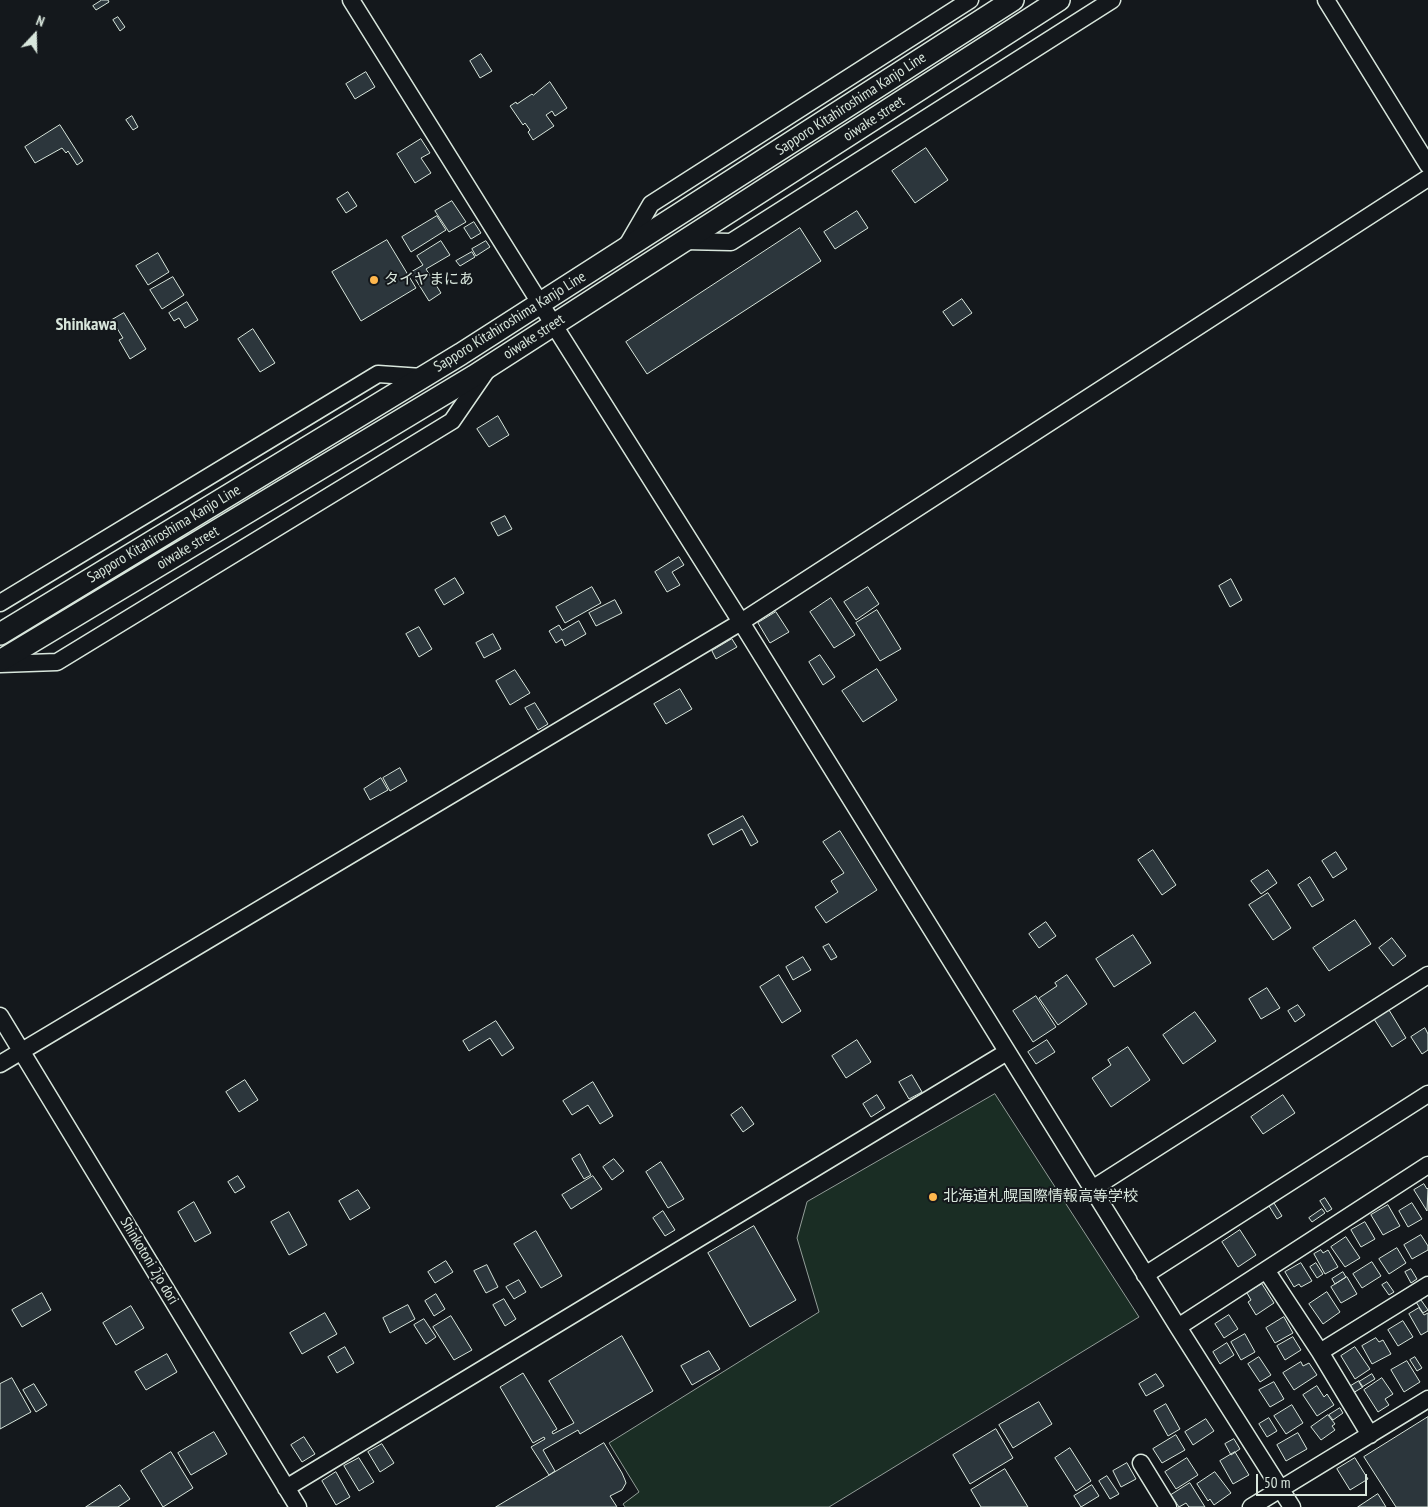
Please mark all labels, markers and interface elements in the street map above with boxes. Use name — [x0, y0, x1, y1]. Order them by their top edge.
north arrow — [10, 10, 60, 60]
text: N — [34, 11, 47, 31]
street label: Sapporo Kitahiroshima Kanjo Line — [772, 49, 930, 159]
street label: oiwake street — [840, 93, 908, 145]
street label: Sapporo Kitahiroshima Kanjo Line — [431, 268, 589, 376]
place label: タイヤまにあ — [384, 271, 474, 289]
marker: タイヤまにあ — [368, 274, 380, 286]
street label: oiwake street — [500, 311, 568, 363]
district label: Shinkawa — [55, 314, 117, 336]
street label: Sapporo Kitahiroshima Kanjo Line — [84, 481, 244, 587]
street label: oiwake street — [154, 522, 222, 574]
place label: 北海道札幌国際情報高等学校 — [943, 1188, 1138, 1206]
marker: 北海道札幌国際情報高等学校 — [927, 1191, 939, 1203]
street label: Shinkotoni 2jo dori — [116, 1214, 182, 1308]
scale bar — [1258, 1464, 1369, 1496]
text: 50 m — [1264, 1473, 1290, 1492]

